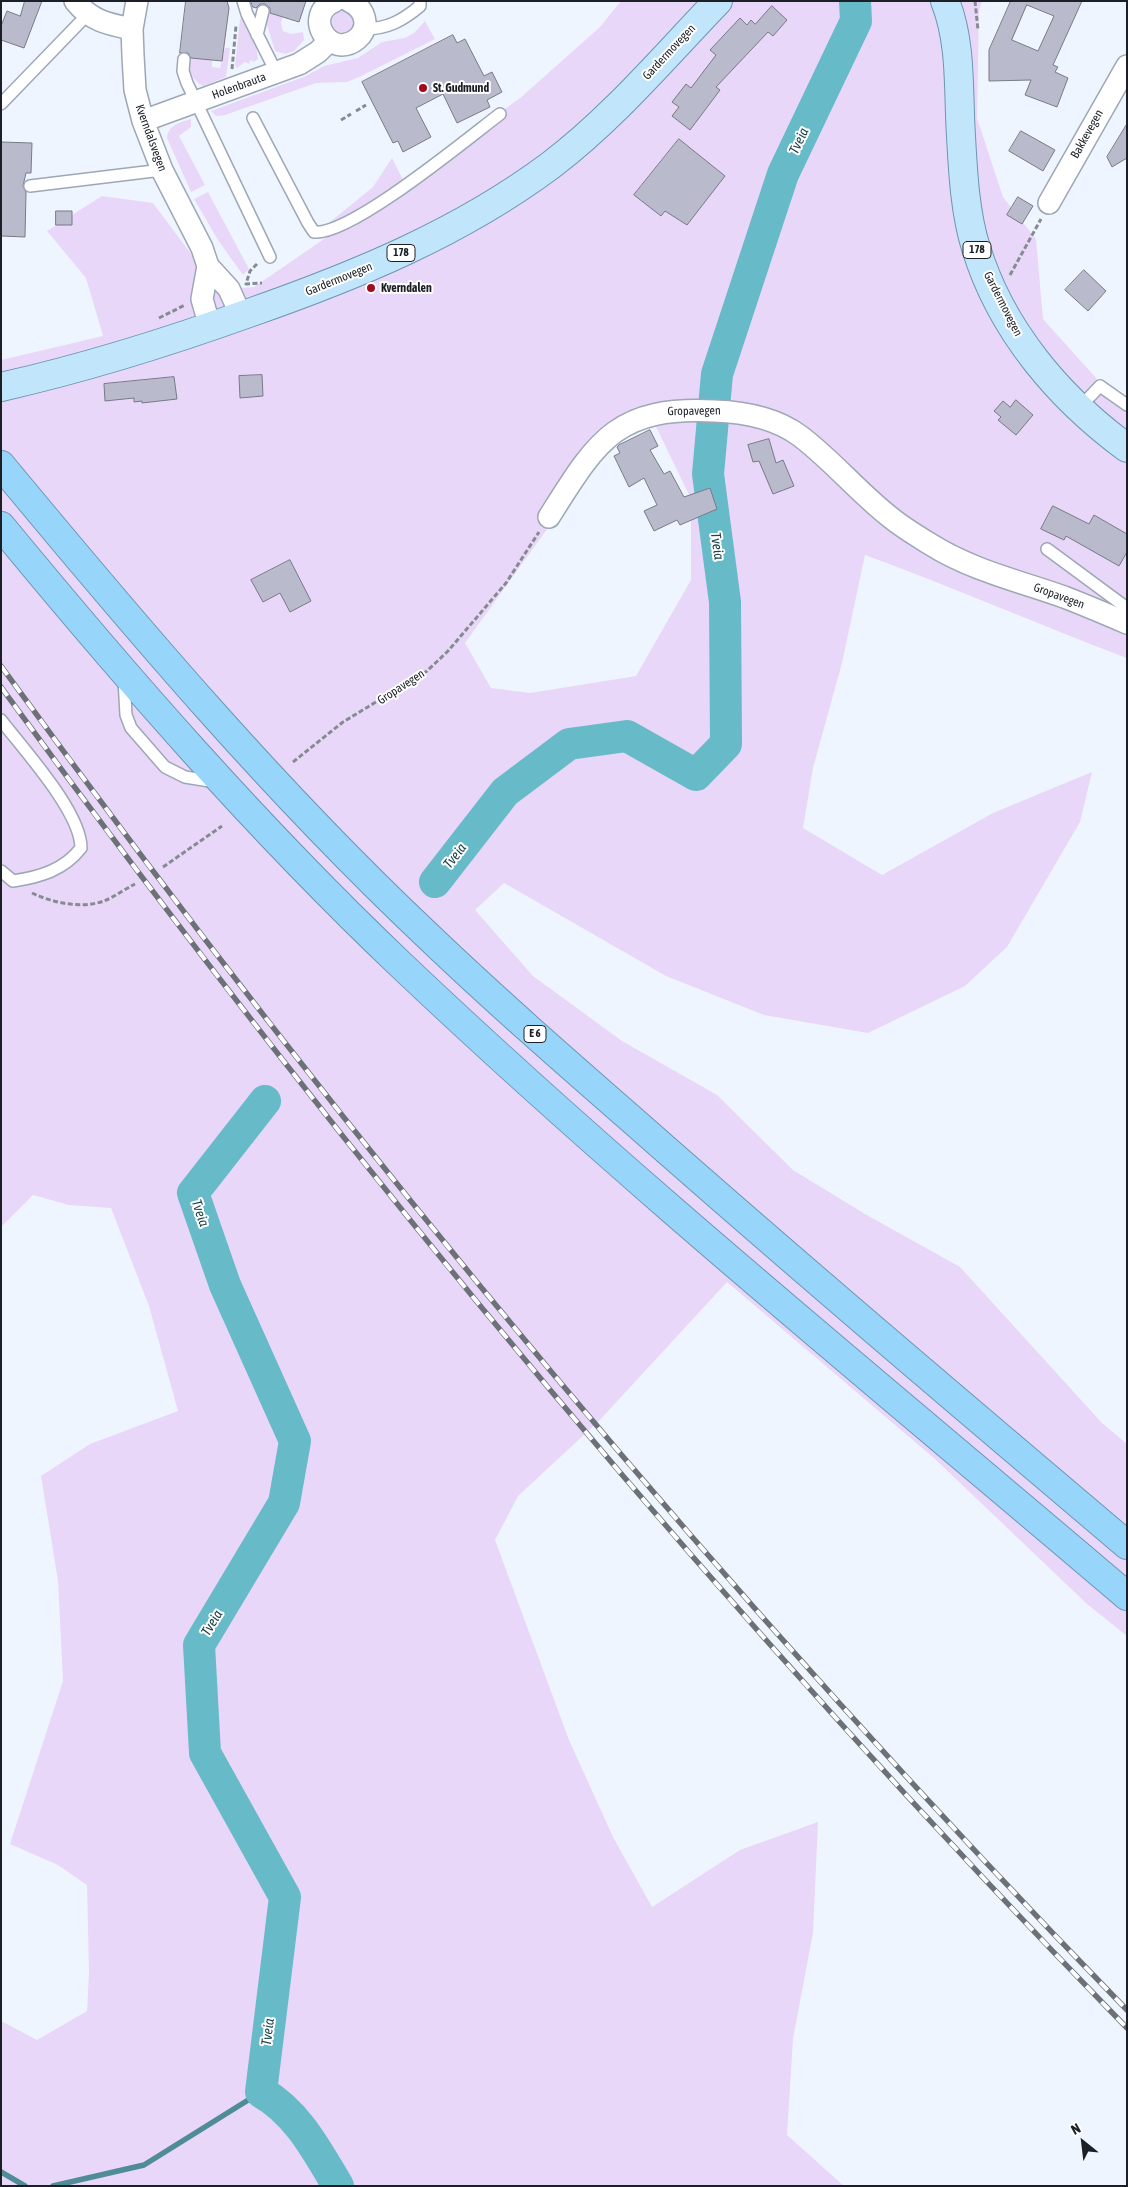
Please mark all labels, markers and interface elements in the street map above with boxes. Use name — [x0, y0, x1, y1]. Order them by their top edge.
street label: Gardermovegen — [640, 21, 698, 83]
street label: Holenbrauta — [210, 70, 268, 102]
place label: St. Gudmund — [433, 81, 489, 95]
marker: St. Gudmund — [417, 82, 429, 94]
street label: Kverndalsvegen — [132, 103, 170, 173]
street label: Bakkevegen — [1068, 107, 1106, 161]
water label: Tveia — [786, 125, 812, 157]
road number: 178 — [963, 242, 991, 258]
road number: 178 — [387, 244, 415, 262]
street label: Gardermovegen — [303, 259, 375, 299]
street label: Gardermovegen — [981, 269, 1025, 339]
place label: Kverndalen — [381, 281, 432, 295]
marker: Kverndalen — [365, 282, 377, 294]
street label: Gropavegen — [667, 403, 721, 419]
water label: Tveia — [707, 531, 727, 561]
street label: Gropavegen — [1032, 580, 1086, 612]
street label: Gropavegen — [375, 666, 427, 708]
water label: Tveia — [440, 840, 470, 872]
road number: E 6 — [524, 1026, 546, 1042]
water label: Tveia — [188, 1197, 212, 1229]
water label: Tveia — [198, 1607, 226, 1639]
water label: Tveia — [258, 2017, 278, 2047]
north arrow — [1058, 2117, 1108, 2167]
text: N — [1068, 2120, 1083, 2138]

